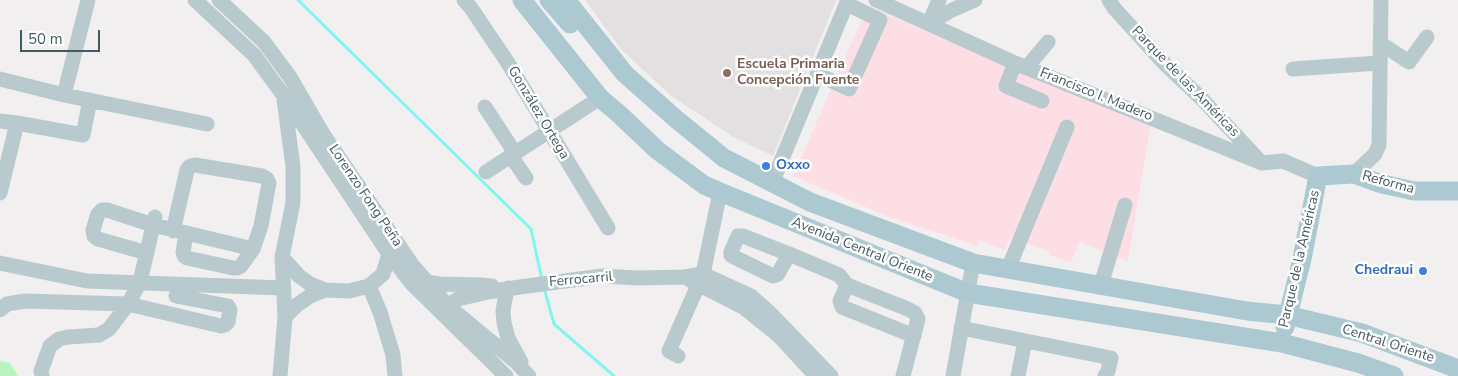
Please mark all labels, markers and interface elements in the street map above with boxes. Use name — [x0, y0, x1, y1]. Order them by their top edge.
scale bar — [22, 20, 102, 52]
street label: Parque de las Américas — [1128, 23, 1242, 141]
text: 50 m — [28, 29, 63, 49]
place label: Escuela Primaria Concepción Fuente — [737, 57, 859, 90]
street label: González Ortega — [504, 64, 572, 162]
street label: Francisco I. Madero — [1037, 65, 1155, 125]
marker: Escuela Primaria Concepción Fuente — [721, 67, 733, 79]
street label: Lorenzo Fong Peña — [325, 142, 405, 250]
place label: Oxxo — [776, 158, 810, 174]
marker: Oxxo — [760, 160, 772, 172]
street label: Reforma — [1360, 168, 1416, 198]
street label: Parque de la Américas — [1276, 189, 1324, 329]
street label: Avenida Central Oriente — [789, 214, 935, 286]
place label: Chedraui — [1355, 263, 1413, 279]
marker: Chedraui — [1417, 265, 1429, 277]
street label: Ferrocarril — [548, 269, 614, 291]
street label: Central Oriente — [1340, 321, 1436, 367]

